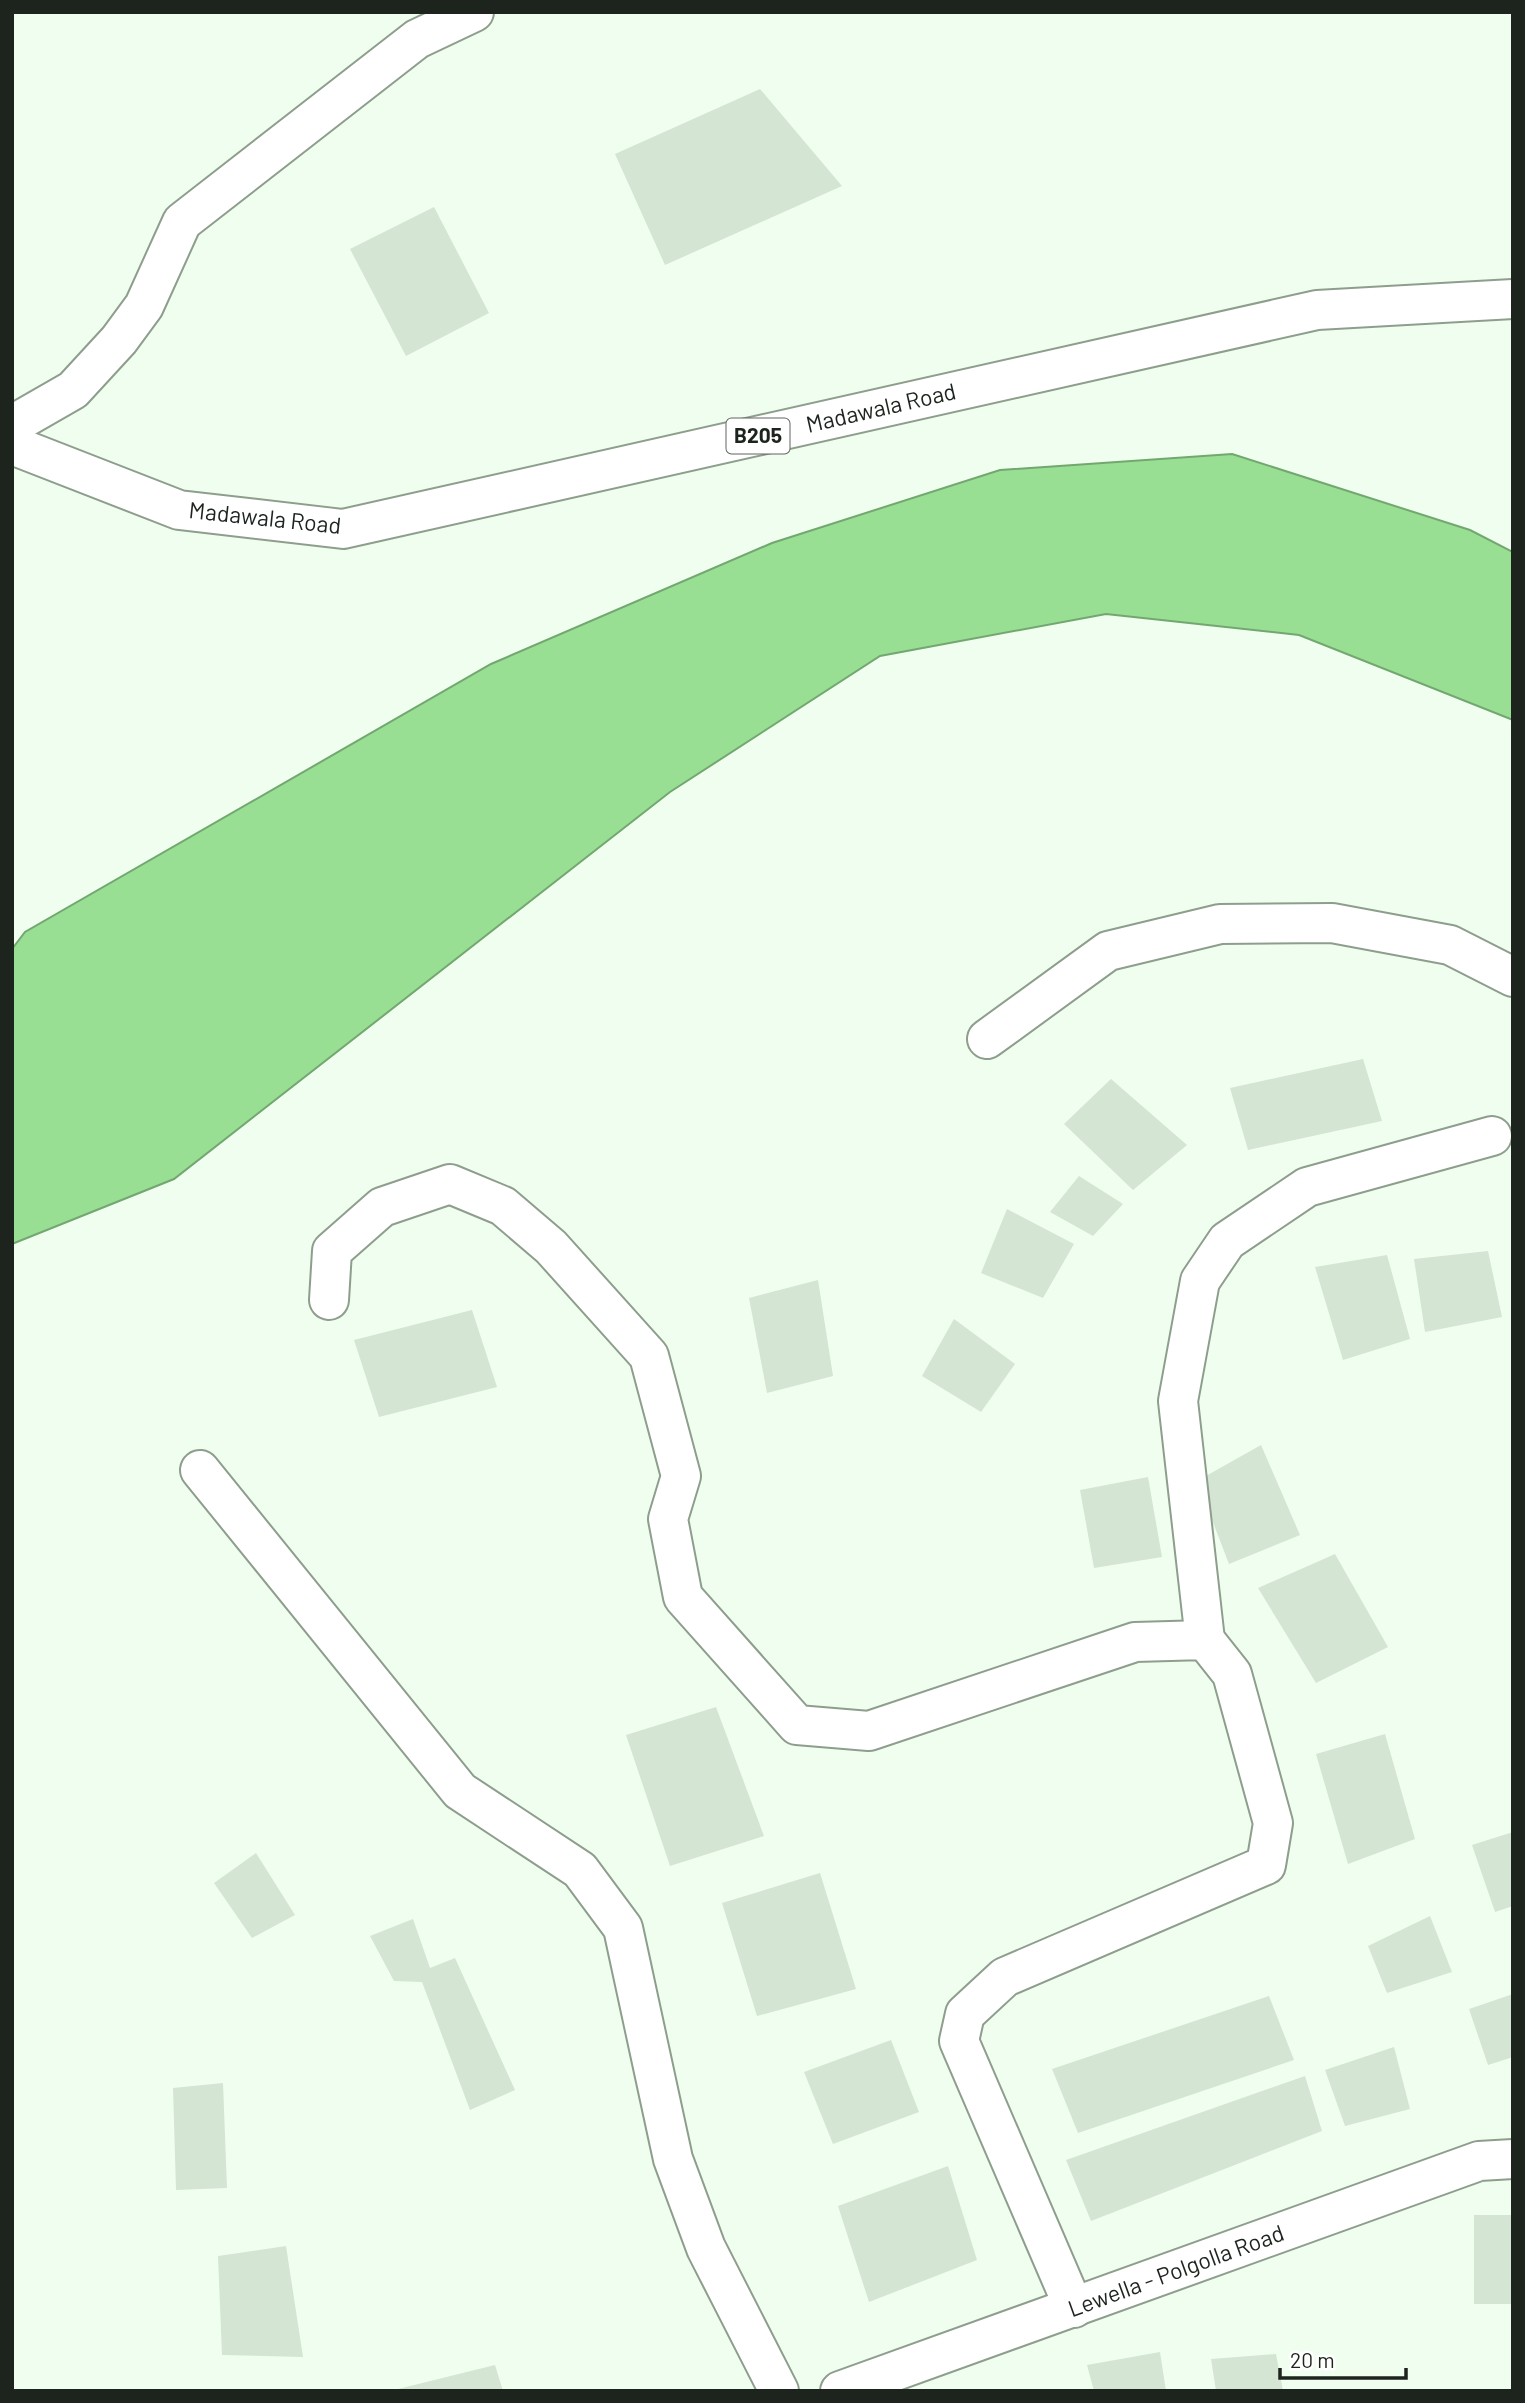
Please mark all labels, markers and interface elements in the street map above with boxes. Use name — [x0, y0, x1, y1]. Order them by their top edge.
street label: Madawala Road — [803, 376, 958, 438]
road number: B205 — [726, 418, 790, 453]
street label: Madawala Road — [188, 495, 343, 539]
street label: Lewella - Polgolla Road — [1064, 2218, 1287, 2322]
scale bar — [1280, 2336, 1406, 2380]
text: 20 m — [1290, 2347, 1335, 2372]

